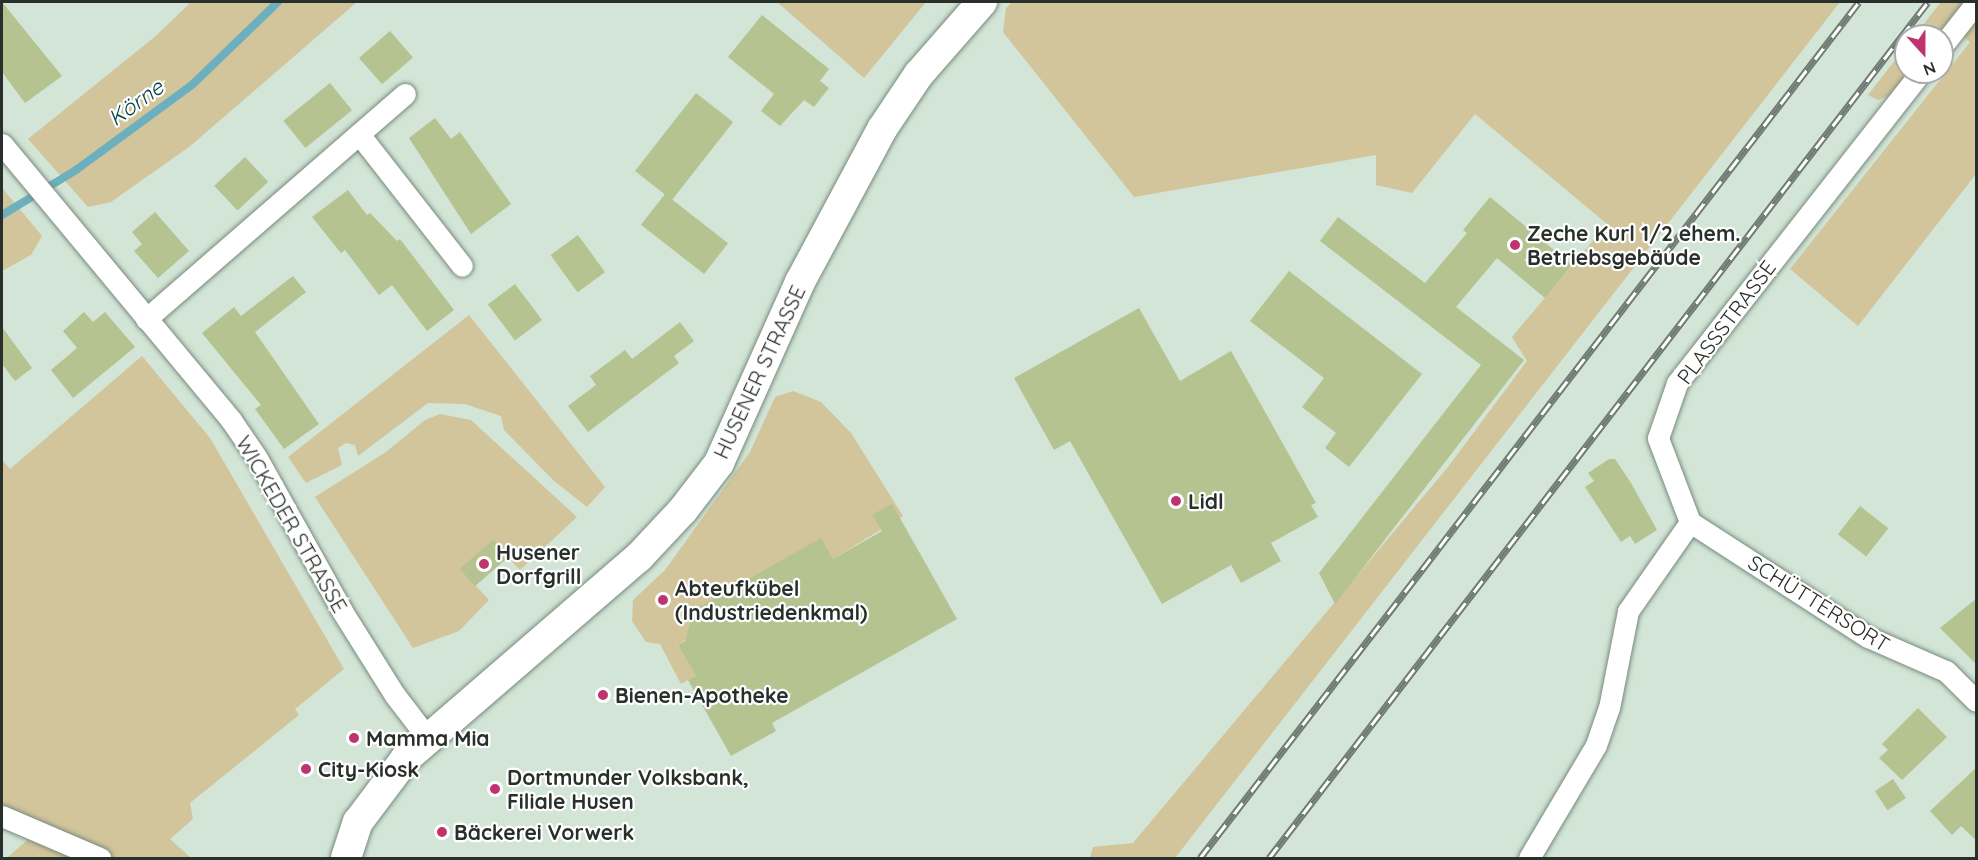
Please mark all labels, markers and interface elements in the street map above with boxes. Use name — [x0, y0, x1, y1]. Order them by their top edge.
north arrow — [1894, 24, 1954, 84]
text: N — [1921, 57, 1939, 80]
water label: Körne — [103, 74, 169, 132]
place label: Zeche Kurl 1/2 ehem. Betriebsgebäude — [1527, 220, 1740, 270]
marker: Zeche Kurl 1/2 ehem. Betriebsgebäude — [1508, 238, 1522, 252]
street label: PLASSSTRASSE — [1671, 255, 1781, 389]
street label: HUSENER STRASSE — [708, 281, 810, 463]
street label: WICKEDER STRASSE — [231, 431, 353, 617]
place label: Lidl — [1188, 488, 1224, 514]
marker: Lidl — [1169, 494, 1183, 508]
place label: Husener Dorfgrill — [496, 539, 581, 589]
street label: SCHÜTTERSORT — [1744, 549, 1894, 657]
marker: Husener Dorfgrill — [477, 557, 491, 571]
place label: Abteufkübel (Industriedenkmal) — [675, 575, 868, 625]
marker: Abteufkübel (Industriedenkmal) — [656, 593, 670, 607]
place label: Bienen-Apotheke — [615, 682, 789, 708]
marker: Bienen-Apotheke — [596, 688, 610, 702]
place label: Mamma Mia — [366, 725, 490, 751]
marker: Mamma Mia — [347, 731, 361, 745]
place label: City-Kiosk — [318, 756, 419, 782]
marker: City-Kiosk — [299, 762, 313, 776]
place label: Dortmunder Volksbank, Filiale Husen — [507, 764, 749, 814]
marker: Dortmunder Volksbank, Filiale Husen — [488, 782, 502, 796]
place label: Bäckerei Vorwerk — [454, 819, 634, 845]
marker: Bäckerei Vorwerk — [435, 825, 449, 839]

